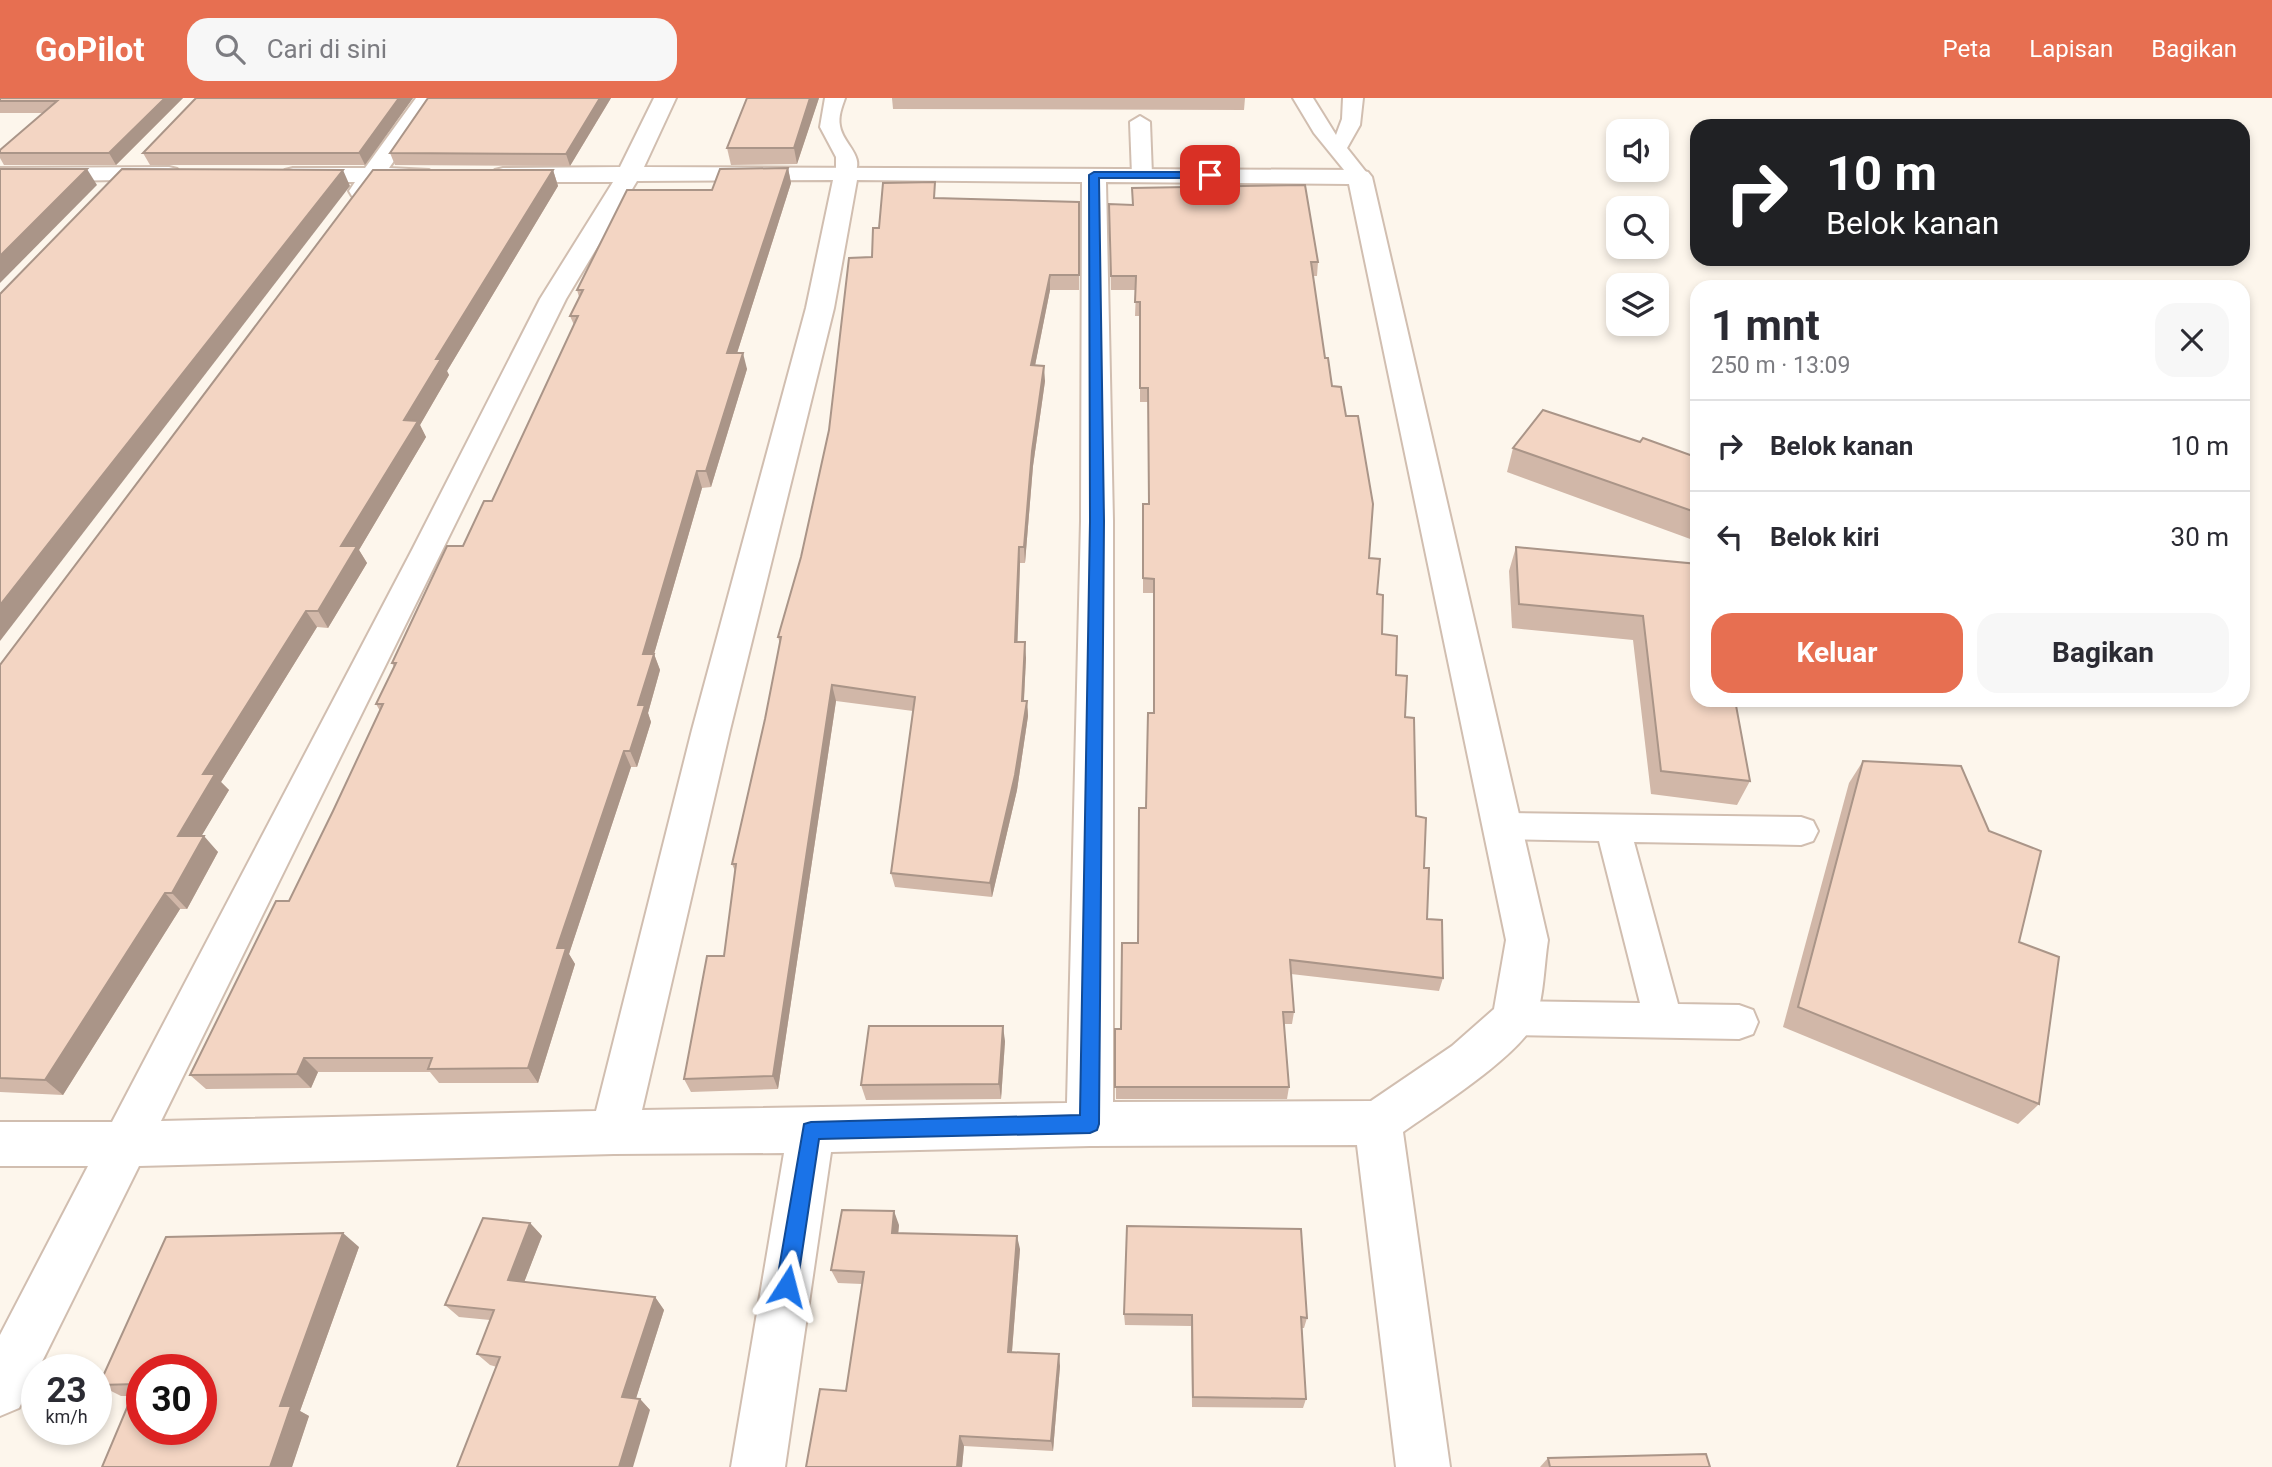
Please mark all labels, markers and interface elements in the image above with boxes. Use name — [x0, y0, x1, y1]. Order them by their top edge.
search box — [187, 18, 677, 81]
text: GoPilot — [35, 30, 145, 69]
icon: search — [211, 30, 249, 68]
text: Cari di sini — [267, 34, 387, 64]
text: Peta — [1943, 35, 1991, 63]
text: Lapisan — [2029, 35, 2113, 63]
text: Bagikan — [2151, 35, 2237, 63]
map controls — [1606, 119, 1669, 336]
button: sound — [1606, 119, 1669, 182]
pin — [1180, 145, 1240, 205]
text: 10 m — [1826, 145, 1937, 202]
icon: right — [1711, 147, 1802, 238]
icon: arrive — [1191, 156, 1229, 194]
button: search — [1606, 196, 1669, 259]
text: Belok kanan — [1826, 204, 1999, 242]
button: layers — [1606, 273, 1669, 336]
text: 1 mnt — [1711, 301, 1820, 350]
button: close — [2155, 303, 2229, 377]
text: 250 m · 13:09 — [1711, 352, 1850, 379]
icon: right — [1711, 427, 1749, 465]
text: Belok kanan — [1770, 431, 1913, 461]
text: 10 m — [2171, 431, 2229, 461]
icon: left — [1711, 518, 1749, 556]
text: Belok kiri — [1770, 522, 1880, 552]
text: 30 m — [2171, 522, 2229, 552]
button: Keluar — [1711, 613, 1963, 693]
button: Bagikan — [1977, 613, 2229, 693]
position arrow — [750, 1249, 824, 1323]
speed limit sign: 30 — [126, 1354, 217, 1445]
text: 23 — [46, 1370, 87, 1411]
text: km/h — [45, 1406, 88, 1427]

